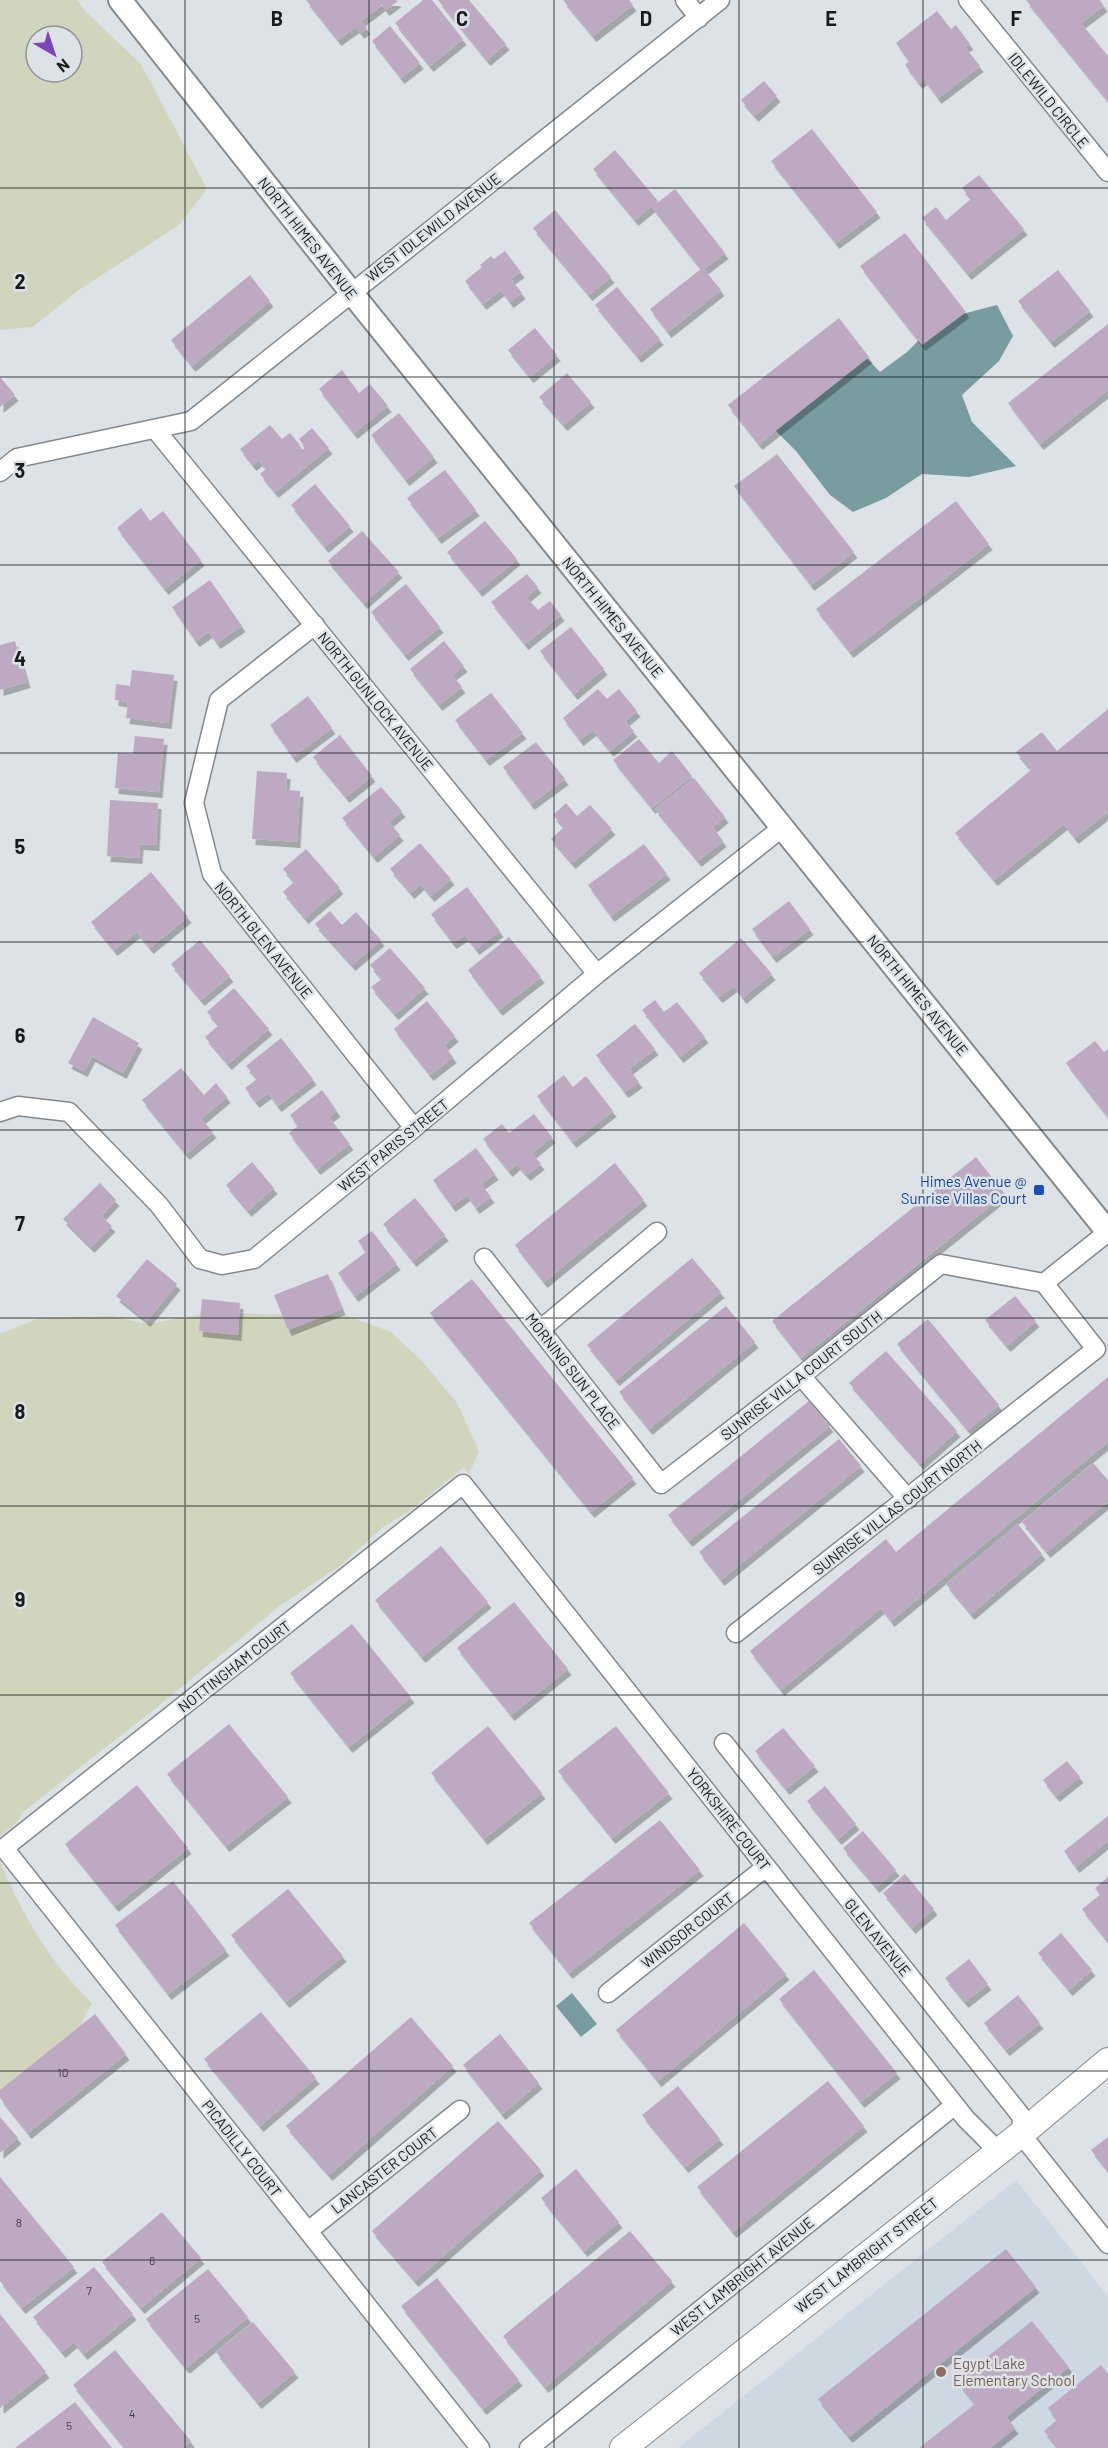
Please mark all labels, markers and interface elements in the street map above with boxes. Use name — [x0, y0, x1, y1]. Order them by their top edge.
text: B — [271, 6, 283, 30]
text: C — [456, 6, 468, 30]
text: D — [640, 6, 652, 30]
text: E — [825, 6, 837, 30]
text: F — [1010, 6, 1022, 30]
north arrow — [24, 24, 84, 84]
street label: IDLEWILD CIRCLE — [1005, 49, 1093, 151]
text: N — [54, 55, 74, 77]
street label: WEST IDLEWILD AVENUE — [362, 169, 504, 285]
street label: NORTH HIMES AVENUE — [255, 173, 361, 303]
text: 2 — [14, 269, 26, 293]
text: 3 — [15, 458, 25, 482]
street label: NORTH HIMES AVENUE — [559, 553, 667, 681]
street label: NORTH GUNLOCK AVENUE — [315, 628, 437, 774]
text: 4 — [14, 646, 26, 670]
text: 5 — [15, 834, 26, 858]
street label: NORTH GLEN AVENUE — [211, 878, 317, 1002]
street label: NORTH HIMES AVENUE — [864, 931, 972, 1059]
text: 6 — [15, 1023, 26, 1047]
street label: WEST PARIS STREET — [334, 1095, 452, 1195]
place label: Himes Avenue @ Sunrise Villas Court — [901, 1172, 1027, 1207]
marker: Himes Avenue @ Sunrise Villas Court — [1032, 1183, 1046, 1197]
text: 7 — [15, 1211, 25, 1235]
street label: SUNRISE VILLA COURT SOUTH — [717, 1306, 885, 1444]
street label: MORNING SUN PLACE — [522, 1309, 624, 1433]
text: 8 — [15, 1399, 26, 1423]
street label: SUNRISE VILLAS COURT NORTH — [809, 1436, 985, 1578]
text: 9 — [15, 1587, 25, 1611]
street label: NOTTINGHAM COURT — [174, 1616, 294, 1716]
street label: YORKSHIRE COURT — [683, 1764, 775, 1874]
street label: WINDSOR COURT — [637, 1888, 737, 1972]
street label: GLEN AVENUE — [841, 1894, 915, 1980]
house number: 10 — [58, 2065, 68, 2079]
street label: PICADILLY COURT — [199, 2096, 285, 2200]
street label: LANCASTER COURT — [327, 2123, 441, 2217]
street label: WEST LAMBRIGHT STREET — [791, 2193, 941, 2317]
street label: WEST LAMBRIGHT AVENUE — [667, 2213, 817, 2339]
house number: 8 — [16, 2215, 22, 2229]
house number: 6 — [149, 2253, 155, 2267]
house number: 7 — [86, 2283, 92, 2297]
house number: 5 — [194, 2311, 200, 2325]
place label: Egypt Lake Elementary School — [953, 2354, 1075, 2389]
marker: Egypt Lake Elementary School — [934, 2365, 948, 2379]
house number: 4 — [129, 2406, 135, 2420]
house number: 5 — [66, 2418, 72, 2432]

